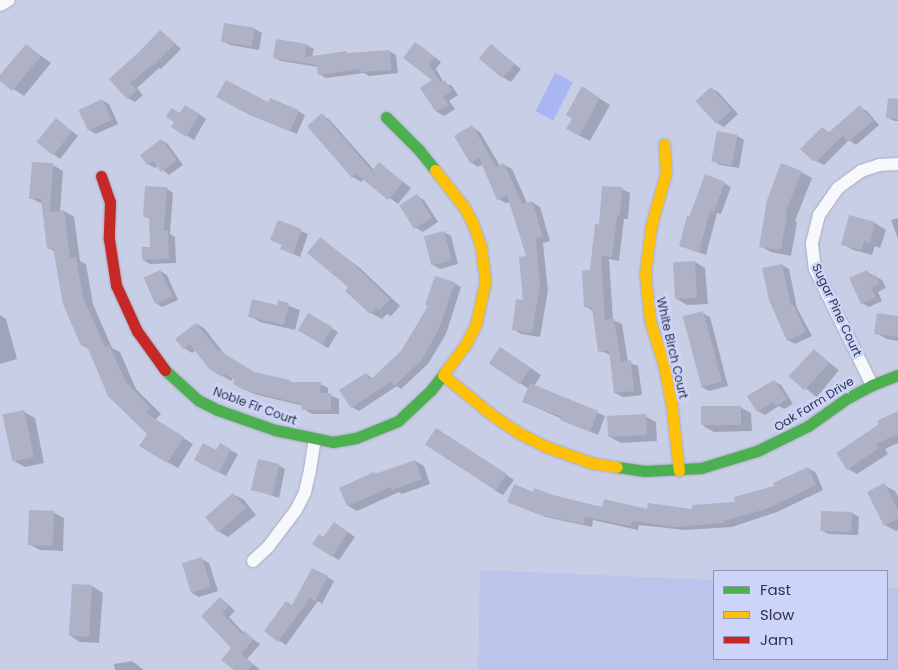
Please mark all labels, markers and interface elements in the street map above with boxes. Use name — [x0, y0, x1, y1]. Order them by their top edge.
street label: Sugar Pine Court — [809, 261, 865, 359]
street label: White Birch Court — [653, 296, 691, 400]
street label: Oak Farm Drive — [772, 374, 856, 434]
street label: Noble Fir Court — [211, 384, 299, 428]
legend — [713, 570, 888, 660]
text: Fast — [760, 579, 791, 600]
text: Slow — [760, 604, 794, 625]
text: Jam — [760, 629, 794, 650]

